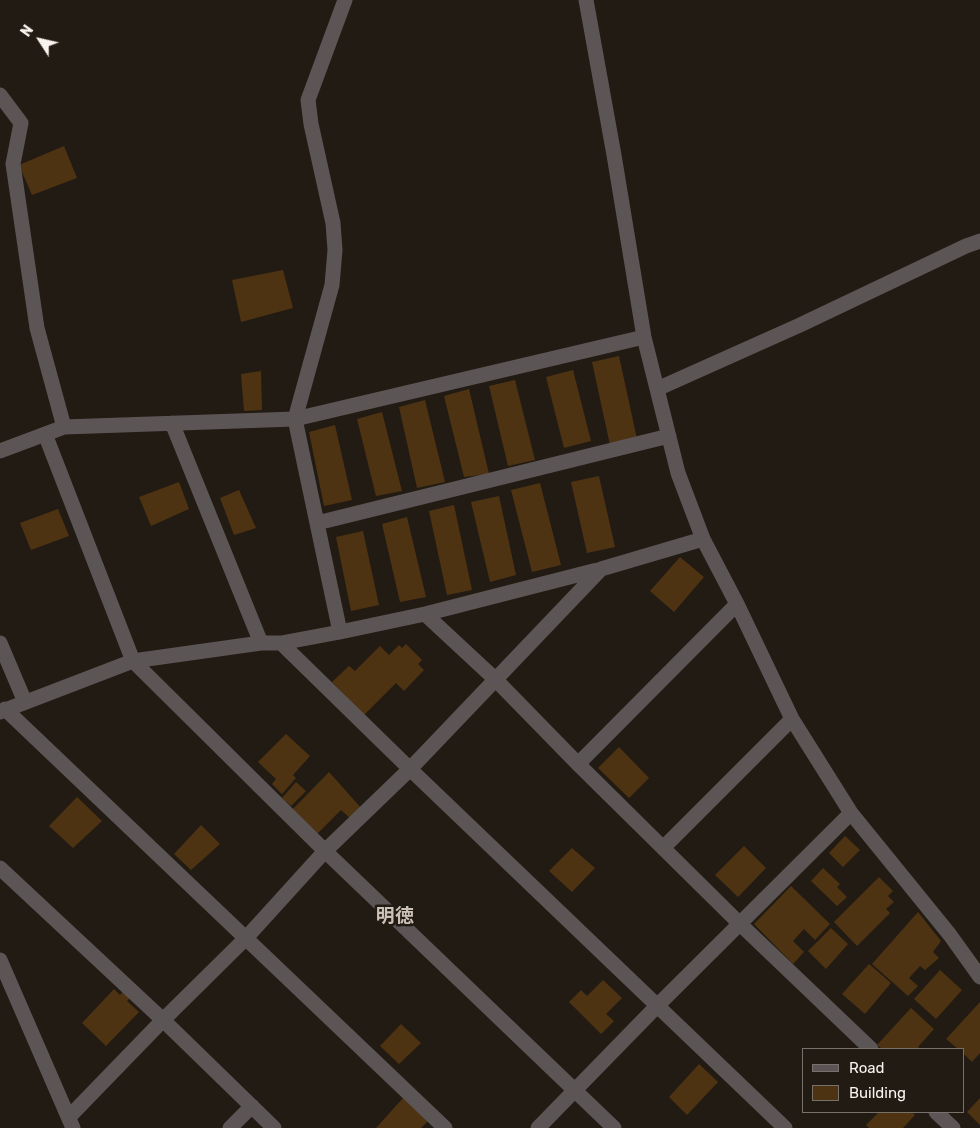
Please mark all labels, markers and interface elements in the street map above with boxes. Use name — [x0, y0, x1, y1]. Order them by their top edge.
north arrow — [15, 15, 65, 65]
text: N — [17, 22, 37, 40]
district label: 明徳 — [376, 906, 414, 928]
legend — [802, 1048, 965, 1113]
text: Road — [849, 1059, 885, 1077]
text: Building — [849, 1084, 906, 1102]

